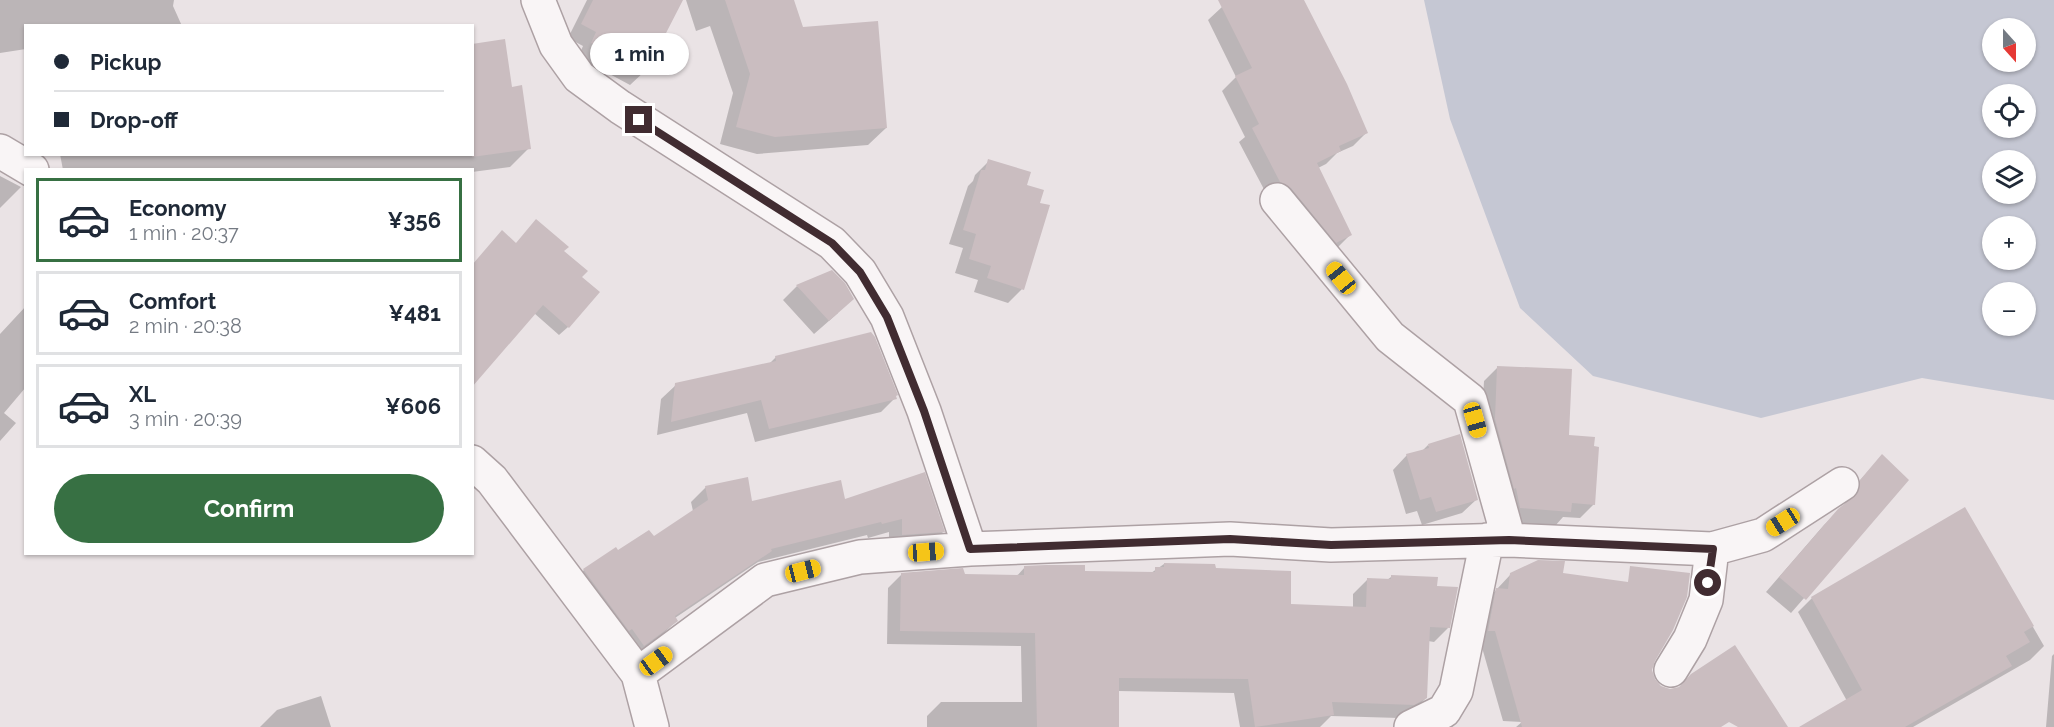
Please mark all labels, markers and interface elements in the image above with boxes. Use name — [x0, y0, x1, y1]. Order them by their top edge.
north arrow — [1982, 18, 2036, 72]
map controls — [1982, 18, 2036, 336]
callout: 1 min — [590, 33, 688, 75]
text: 1 min — [614, 42, 665, 66]
text: Pickup — [90, 49, 162, 75]
button: locate — [1982, 84, 2036, 138]
route end — [625, 106, 652, 133]
text: Drop-off — [90, 107, 178, 133]
button: layers — [1982, 150, 2036, 204]
icon: car — [57, 193, 111, 247]
text: Economy — [129, 195, 227, 221]
text: ¥356 — [388, 207, 441, 233]
button: + — [1982, 216, 2036, 270]
text: 1 min · 20:37 — [129, 221, 239, 245]
car — [1323, 258, 1359, 298]
button: − — [1982, 282, 2036, 336]
icon: car — [57, 286, 111, 340]
text: Comfort — [129, 288, 216, 314]
text: ¥481 — [389, 300, 441, 326]
text: 2 min · 20:38 — [129, 314, 242, 338]
icon: car — [57, 379, 111, 433]
text: XL — [129, 381, 156, 407]
text: ¥606 — [385, 393, 441, 419]
car — [1461, 400, 1489, 440]
text: 3 min · 20:39 — [129, 407, 242, 431]
button: Confirm — [54, 474, 444, 543]
car — [1763, 505, 1803, 539]
car — [907, 542, 945, 562]
car — [783, 558, 823, 584]
route start — [1694, 569, 1721, 596]
car — [636, 643, 676, 679]

